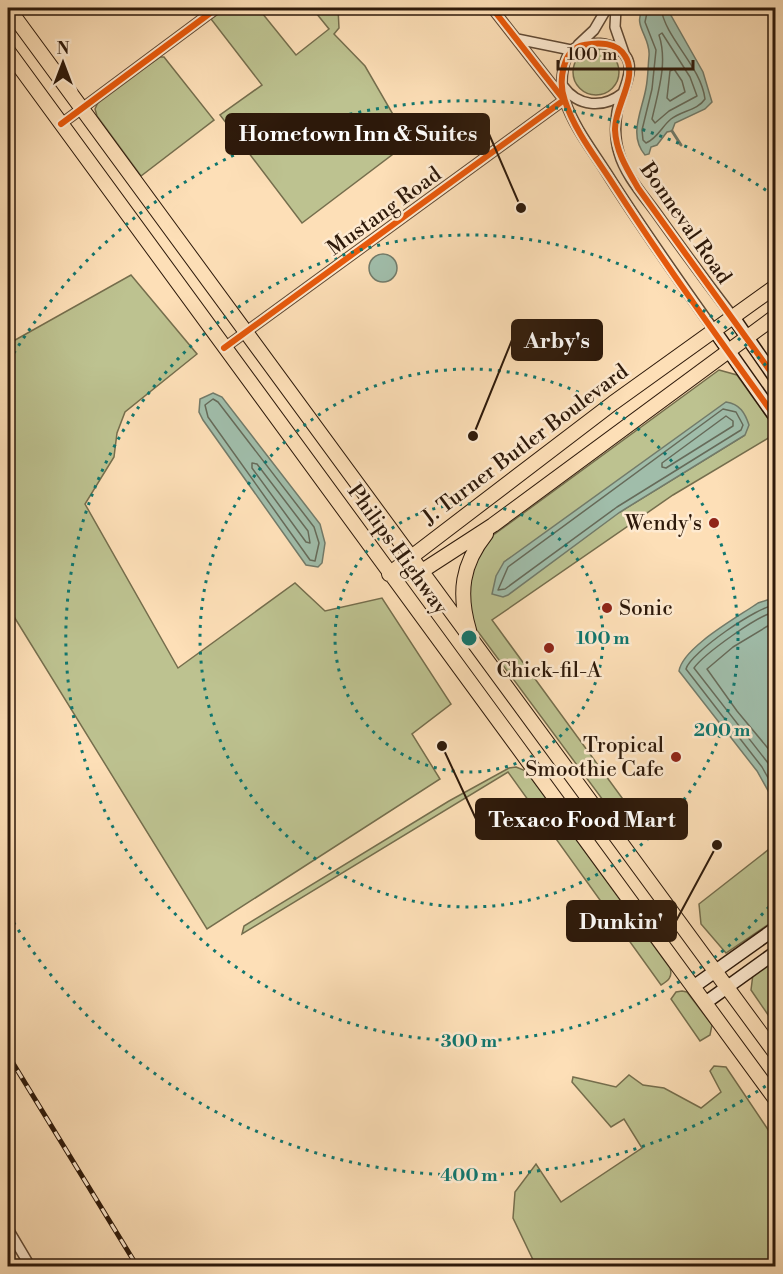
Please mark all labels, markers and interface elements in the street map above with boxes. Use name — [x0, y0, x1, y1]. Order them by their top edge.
north arrow — [33, 33, 93, 93]
scale bar — [558, 33, 693, 71]
text: N — [57, 39, 70, 59]
text: 100 m — [567, 43, 618, 66]
callout: Hometown Inn & Suites — [226, 114, 489, 154]
text: Hometown Inn & Suites — [239, 121, 477, 148]
street label: Bonneval Road — [633, 157, 737, 289]
street label: Mustang Road — [322, 162, 447, 262]
callout: Arby's — [512, 320, 602, 360]
text: Arby's — [523, 328, 590, 355]
street label: J. Turner Butler Boulevard — [417, 359, 634, 531]
street label: Philips Highway — [341, 479, 454, 621]
place label: Wendy's — [624, 511, 702, 537]
marker: Wendy's — [707, 516, 721, 530]
place label: Sonic — [619, 596, 673, 622]
marker: Sonic — [600, 601, 614, 615]
text: 100 m — [576, 627, 630, 650]
centre of rings — [459, 628, 479, 648]
marker: Chick-fil-A — [542, 641, 556, 655]
place label: Chick-fil-A — [497, 658, 602, 684]
text: 200 m — [694, 719, 751, 742]
place label: Tropical Smoothie Cafe — [525, 733, 664, 783]
marker: Tropical Smoothie Cafe — [669, 750, 683, 764]
callout: Texaco Food Mart — [476, 799, 687, 839]
text: Texaco Food Mart — [488, 807, 676, 834]
callout: Dunkin' — [567, 901, 676, 941]
text: Dunkin' — [579, 909, 663, 936]
text: 300 m — [441, 1030, 498, 1053]
text: 400 m — [440, 1164, 498, 1187]

